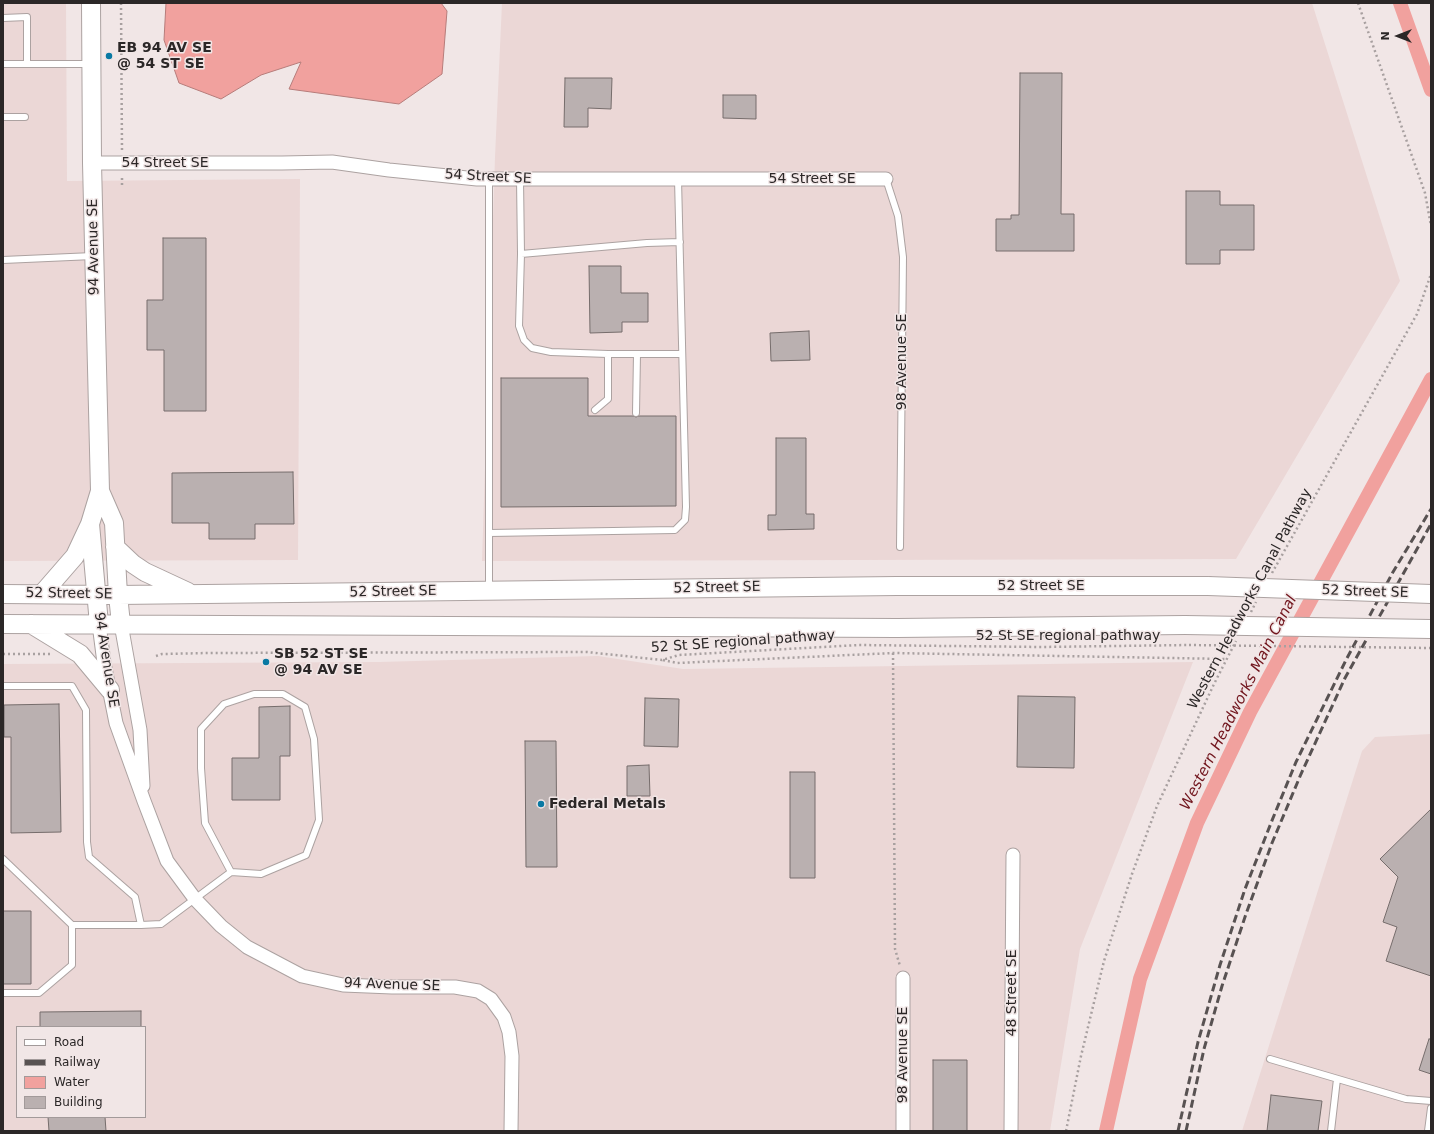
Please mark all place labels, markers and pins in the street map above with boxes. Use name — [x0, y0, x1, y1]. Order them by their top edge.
place label: EB 94 AV SE @ 54 ST SE — [117, 40, 212, 72]
marker: EB 94 AV SE @ 54 ST SE — [104, 51, 114, 61]
place label: SB 52 ST SE @ 94 AV SE — [274, 646, 368, 678]
marker: SB 52 ST SE @ 94 AV SE — [261, 657, 271, 667]
place label: Federal Metals — [549, 796, 666, 812]
marker: Federal Metals — [536, 799, 546, 809]

